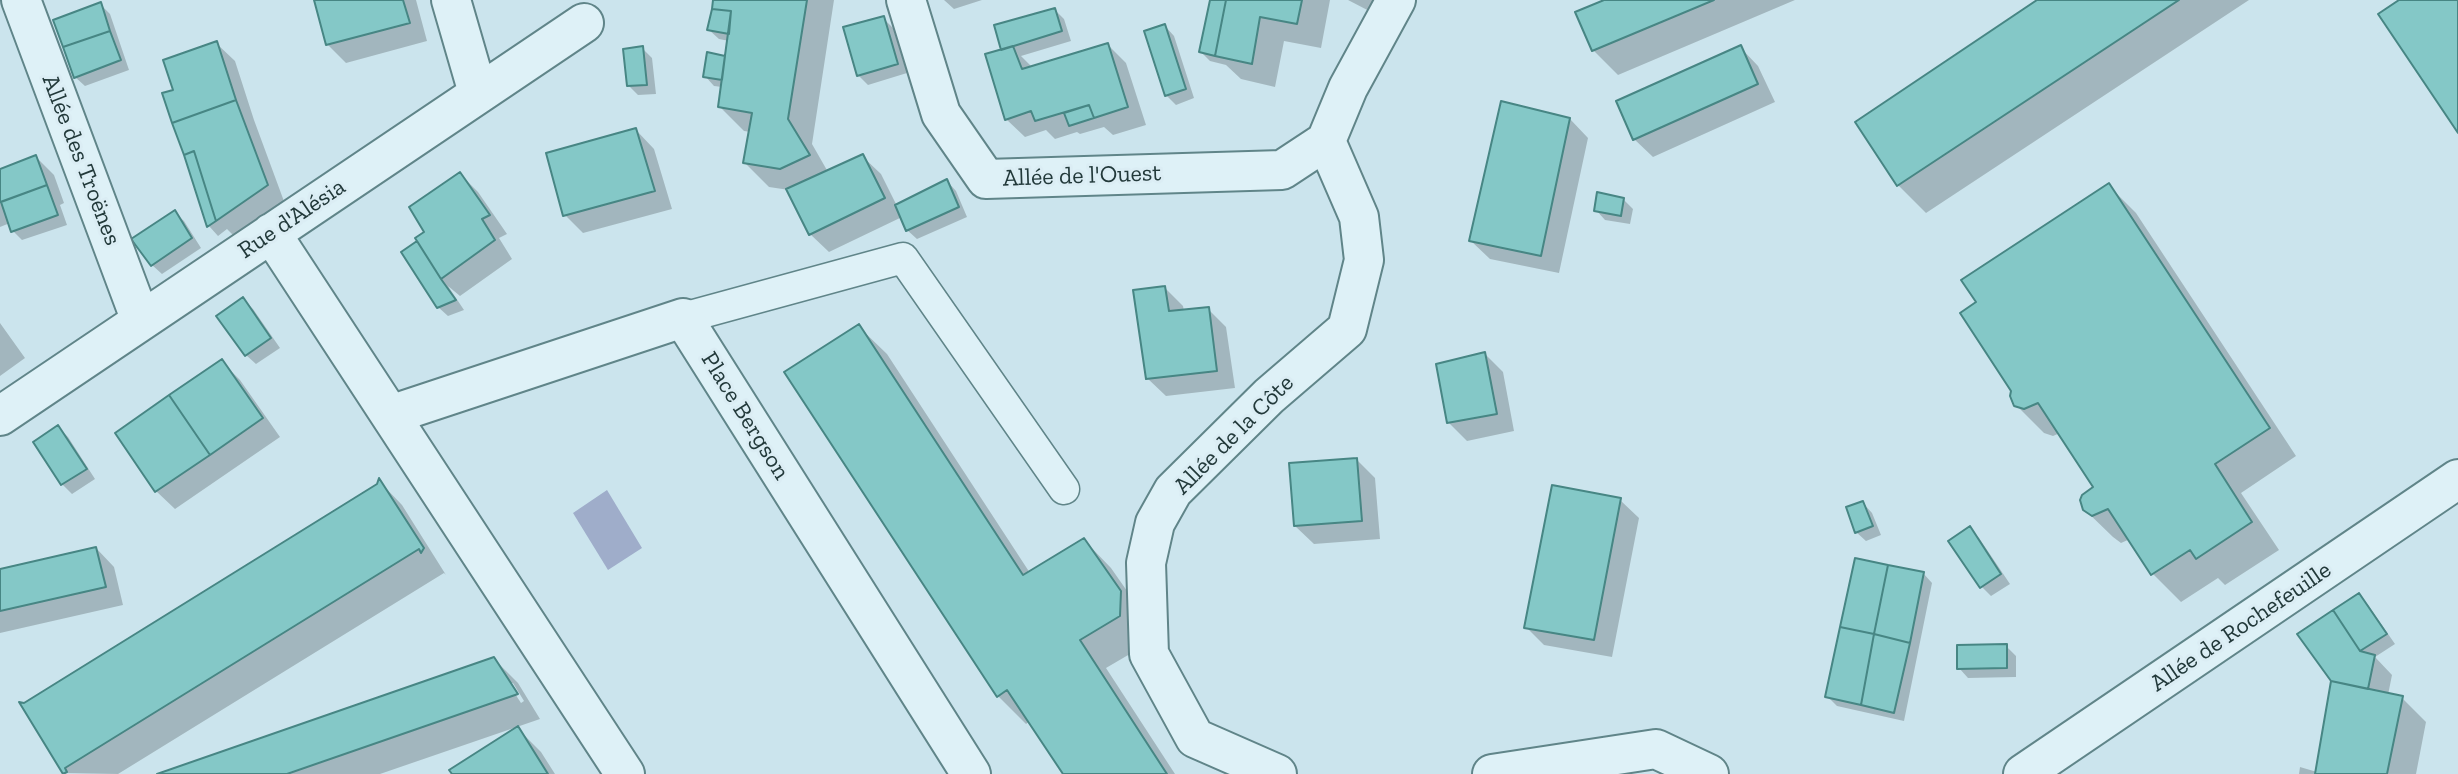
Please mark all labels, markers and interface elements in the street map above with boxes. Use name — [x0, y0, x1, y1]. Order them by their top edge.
street label: Allée des Troënes — [35, 71, 127, 249]
street label: Allée de l'Ouest — [1002, 159, 1162, 193]
street label: Rue d'Alésia — [233, 173, 351, 265]
street label: Place Bergson — [694, 347, 796, 485]
street label: Allée de la Côte — [1168, 369, 1300, 501]
street label: Allée de Rochefeuille — [2145, 556, 2337, 698]

